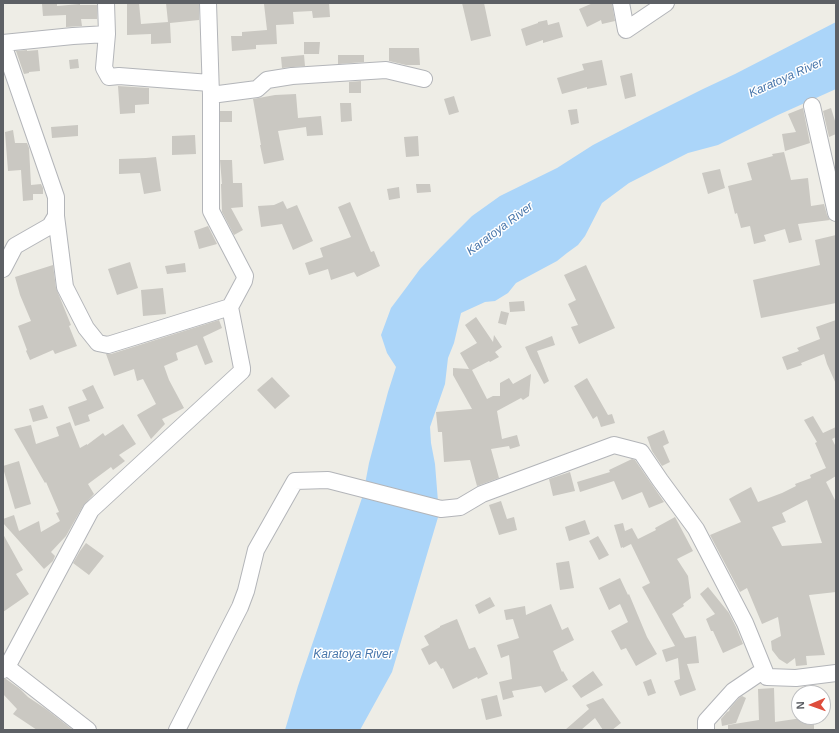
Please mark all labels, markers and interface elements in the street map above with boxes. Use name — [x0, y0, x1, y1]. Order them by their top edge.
water label: Karatoya River — [747, 55, 825, 101]
water label: Karatoya River — [464, 199, 536, 259]
water label: Karatoya River — [313, 648, 393, 662]
north arrow — [791, 685, 831, 725]
text: N — [794, 701, 806, 710]

